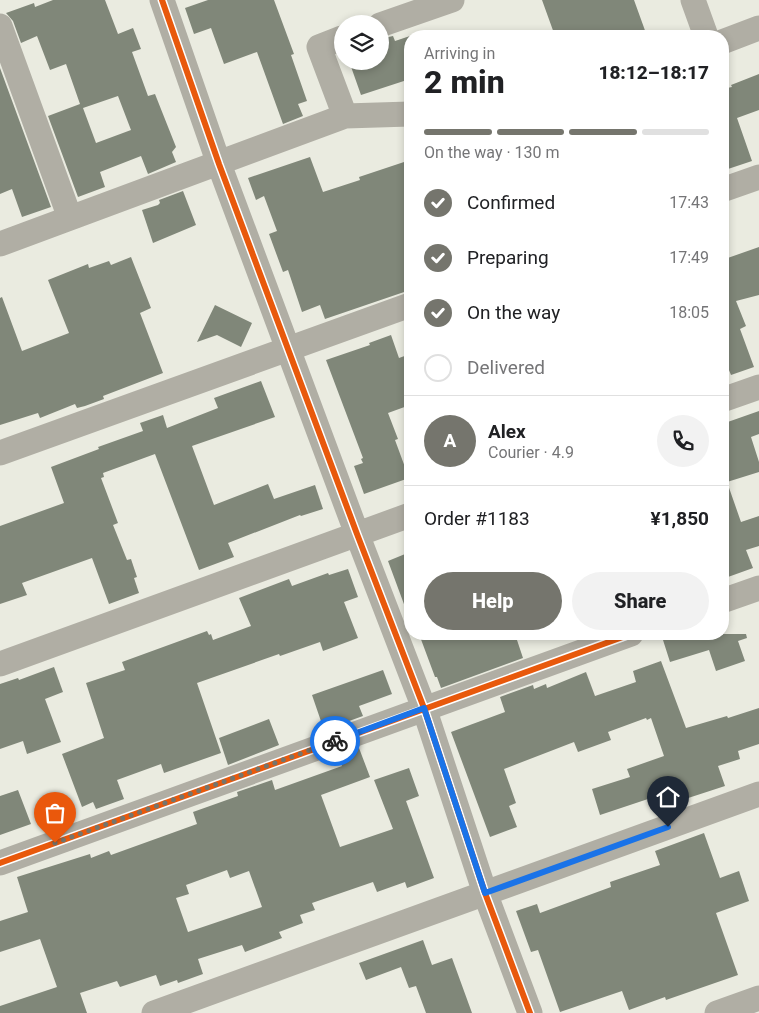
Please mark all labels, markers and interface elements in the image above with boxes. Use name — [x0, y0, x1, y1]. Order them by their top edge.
map controls — [334, 15, 389, 70]
button: layers — [334, 15, 389, 70]
text: Arriving in — [424, 44, 495, 63]
text: 18:12–18:17 — [598, 61, 709, 84]
text: 2 min — [424, 63, 505, 101]
text: On the way · 130 m — [424, 143, 560, 162]
icon: check — [424, 189, 452, 217]
text: Confirmed — [467, 191, 555, 214]
text: 17:43 — [669, 193, 709, 212]
icon: check — [424, 244, 452, 272]
text: Preparing — [467, 246, 549, 269]
text: 17:49 — [669, 248, 709, 267]
icon: check — [424, 299, 452, 327]
text: On the way — [467, 301, 560, 324]
text: 18:05 — [669, 303, 709, 322]
text: Delivered — [467, 356, 545, 379]
button: phone — [657, 415, 709, 467]
text: Alex — [488, 420, 526, 443]
text: A — [444, 429, 456, 452]
text: Courier · 4.9 — [488, 443, 574, 462]
text: Order #1183 — [424, 507, 530, 530]
text: ¥1,850 — [651, 507, 709, 530]
button: Help — [424, 572, 562, 630]
button: Share — [572, 572, 709, 630]
courier — [310, 716, 360, 766]
icon: bike — [321, 727, 349, 755]
pin — [647, 776, 689, 827]
icon: home — [654, 783, 682, 811]
pin — [34, 792, 76, 843]
icon: bag — [41, 799, 69, 827]

